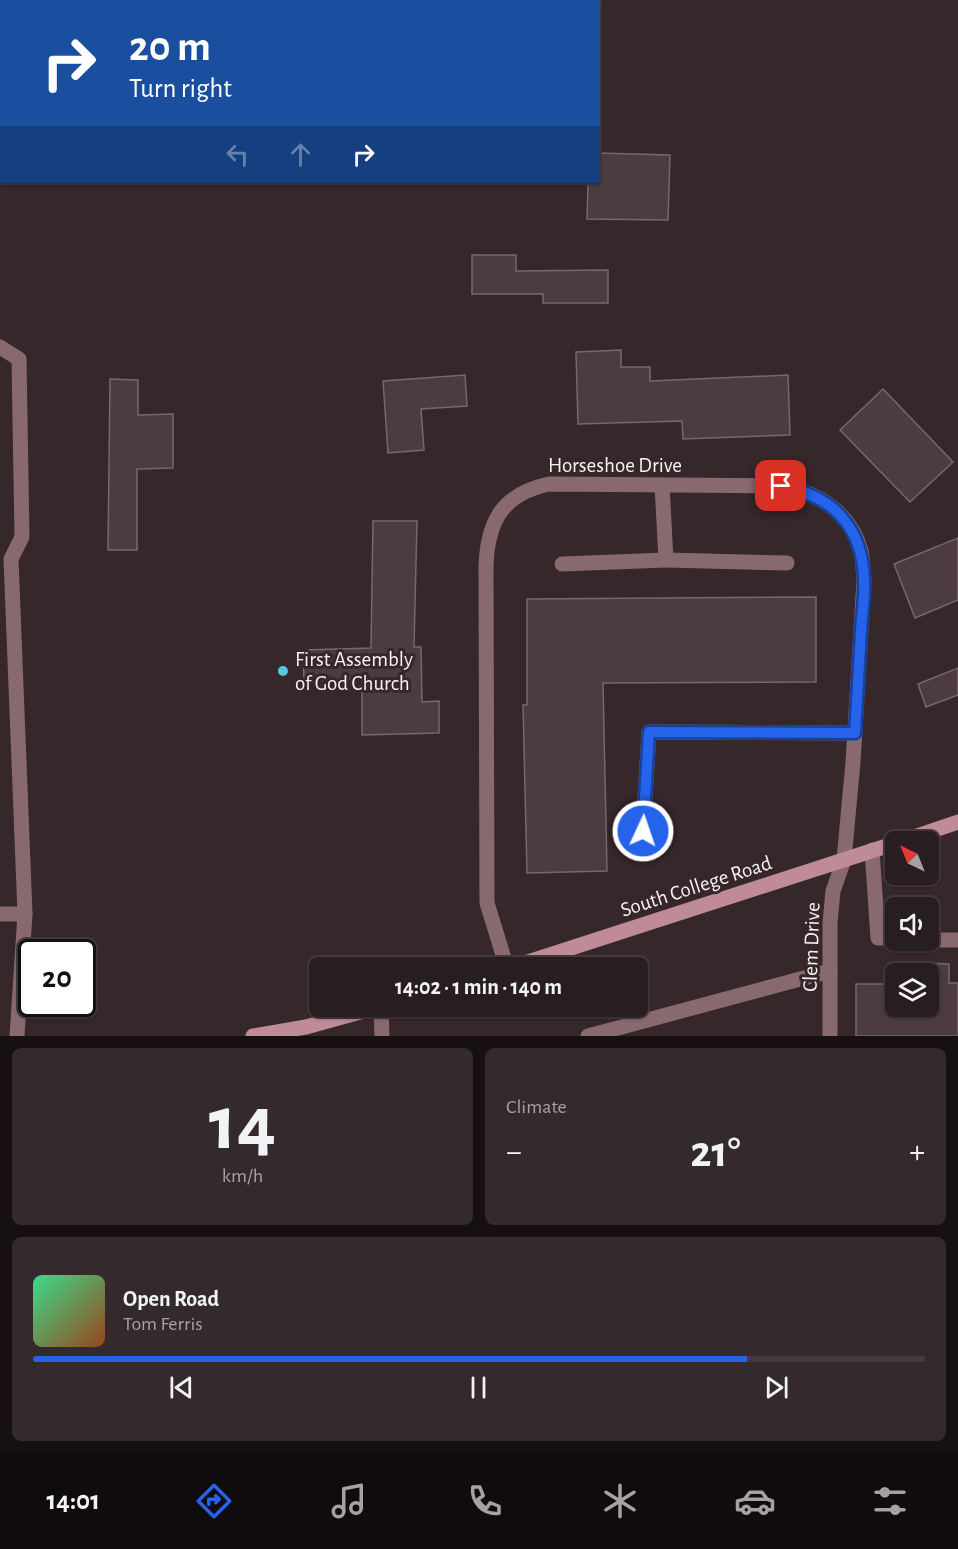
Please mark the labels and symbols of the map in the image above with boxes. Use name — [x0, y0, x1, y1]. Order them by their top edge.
street label: Horseshoe Drive — [548, 455, 682, 476]
pin — [755, 460, 806, 511]
place label: First Assembly of God Church — [295, 649, 413, 694]
marker: First Assembly of God Church — [276, 664, 290, 678]
position arrow — [611, 799, 675, 863]
north arrow — [885, 831, 939, 885]
street label: South College Road — [618, 852, 774, 921]
street label: Clem Drive — [799, 902, 824, 992]
speed limit sign: 20 — [18, 939, 96, 1017]

